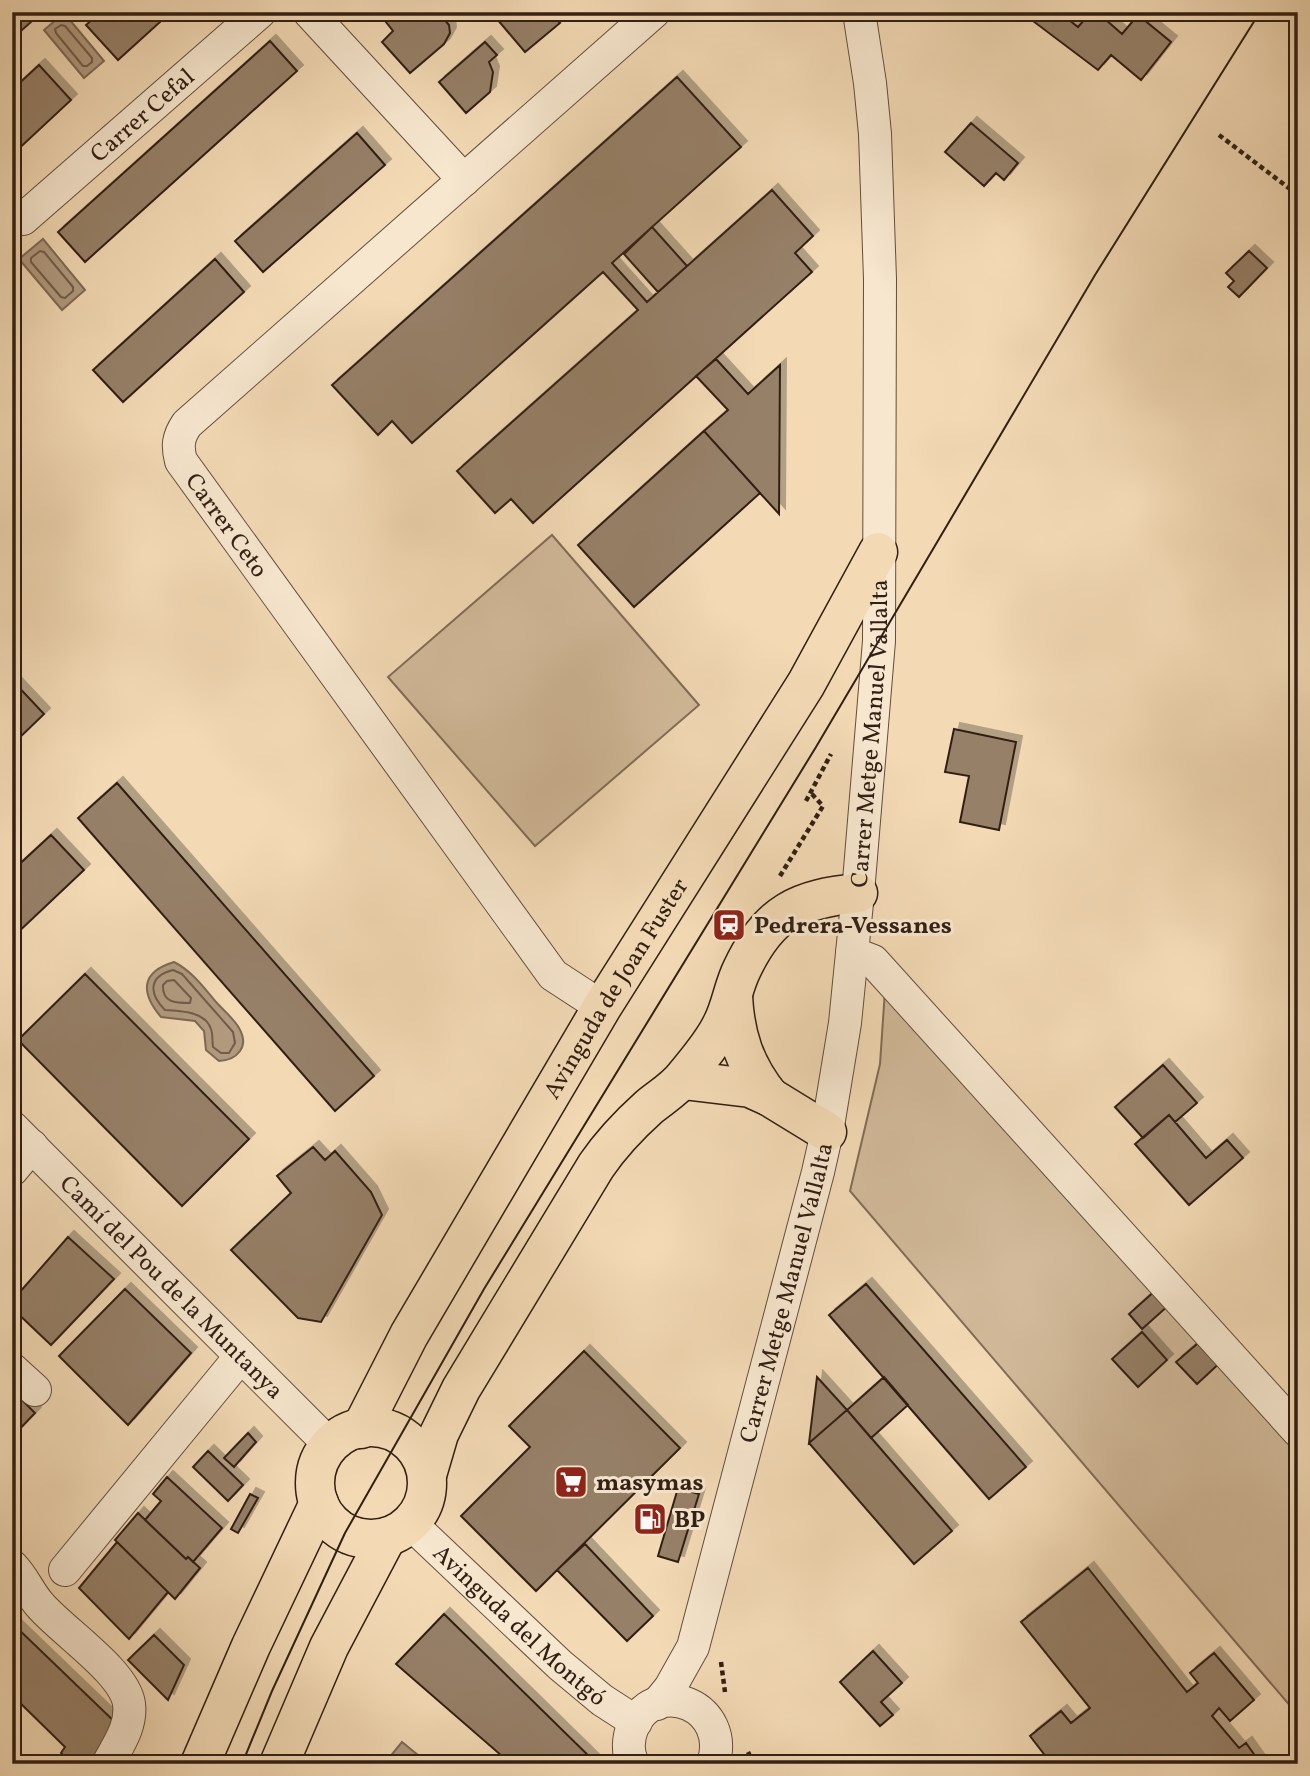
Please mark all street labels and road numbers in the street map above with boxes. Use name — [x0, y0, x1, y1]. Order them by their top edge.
street label: Carrer Cefal — [84, 62, 203, 172]
street label: Carrer Ceto — [176, 467, 275, 586]
street label: Carrer Metge Manuel Vallalta — [844, 579, 898, 889]
street label: Avinguda de Joan Fuster — [536, 872, 698, 1106]
street label: Carrer Metge Manuel Vallalta — [732, 1140, 843, 1447]
street label: Camí del Pou de la Muntanya — [51, 1168, 290, 1408]
street label: Avinguda del Montgó — [424, 1538, 613, 1715]

